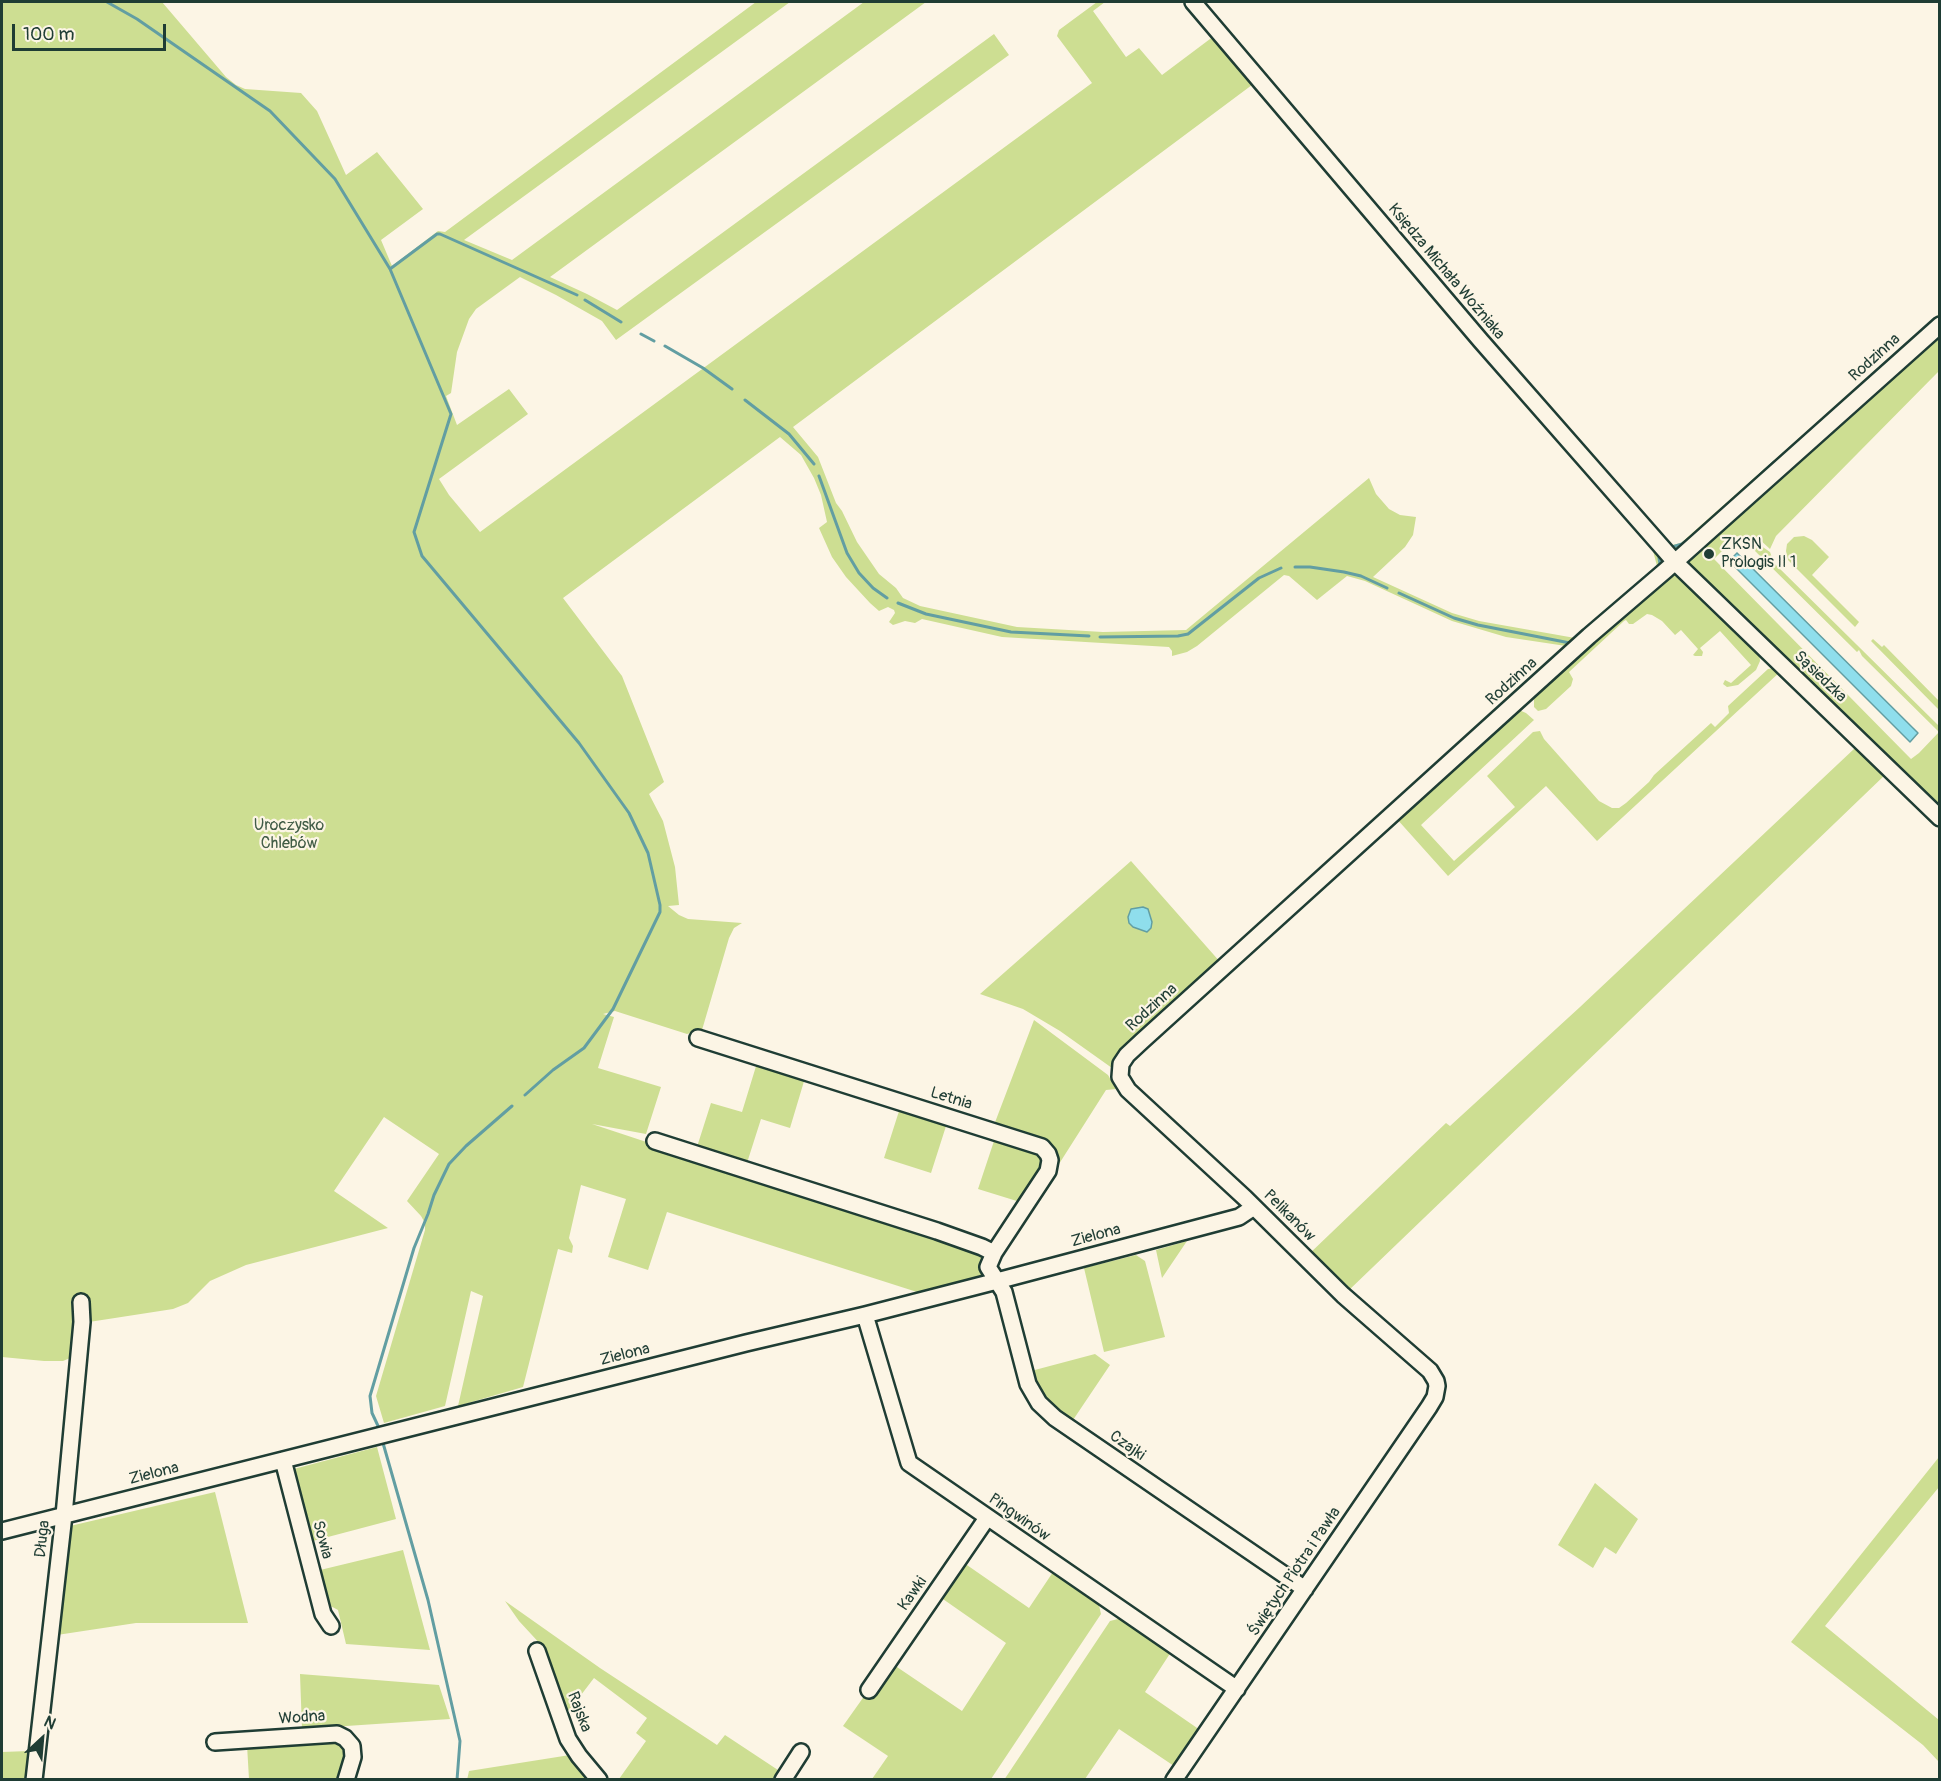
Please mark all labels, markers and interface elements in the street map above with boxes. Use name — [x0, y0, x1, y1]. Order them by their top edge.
scale bar — [15, 12, 170, 50]
text: 100 m — [23, 23, 75, 46]
street label: Księdza Michała Woźniaka — [1383, 200, 1509, 344]
street label: Rodzinna — [1845, 330, 1905, 386]
place label: ZKSN Prologis II 1 — [1721, 535, 1796, 573]
marker: ZKSN Prologis II 1 — [1702, 547, 1716, 561]
street label: Sąsiedzka — [1790, 647, 1850, 707]
street label: Rodzinna — [1482, 654, 1542, 710]
park label: Uroczysko Chlebów — [254, 816, 324, 854]
street label: Rodzinna — [1122, 980, 1182, 1036]
street label: Letnia — [928, 1084, 974, 1114]
street label: Pelikanów — [1259, 1186, 1319, 1246]
street label: Zielona — [1069, 1220, 1123, 1252]
street label: Zielona — [598, 1340, 652, 1370]
street label: Czajki — [1105, 1427, 1149, 1465]
street label: Zielona — [127, 1459, 181, 1489]
street label: Pingwinów — [985, 1490, 1053, 1546]
street label: Świętych Piotra i Pawła — [1245, 1504, 1345, 1640]
street label: Długa — [31, 1519, 55, 1559]
street label: Sowia — [308, 1519, 336, 1561]
street label: Kawki — [894, 1573, 932, 1615]
street label: Rajska — [563, 1689, 595, 1735]
street label: Wodna — [278, 1707, 326, 1729]
north arrow — [12, 1709, 72, 1769]
text: N — [41, 1711, 59, 1734]

